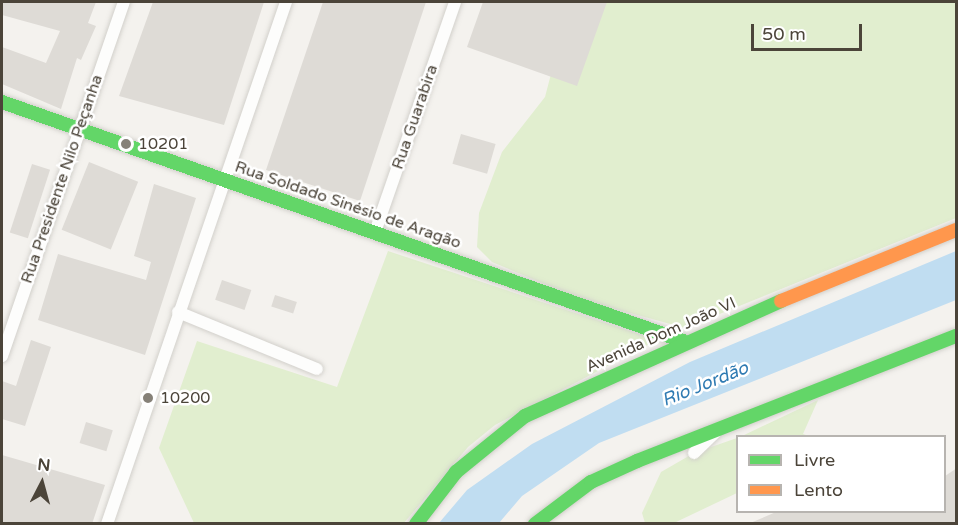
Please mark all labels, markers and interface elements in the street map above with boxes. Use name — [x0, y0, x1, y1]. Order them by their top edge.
scale bar — [754, 12, 865, 50]
text: 50 m — [762, 23, 806, 45]
street label: Rua Guarabira — [388, 62, 442, 172]
street label: Rua Presidente Nilo Peçanha — [17, 72, 107, 286]
place label: 10201 — [138, 134, 188, 154]
marker: 10201 — [119, 137, 133, 151]
street label: Rua Soldado Sinésio de Aragão — [232, 157, 464, 253]
street label: Avenida Dom João VI — [583, 293, 739, 377]
water label: Rio Jordão — [659, 357, 751, 411]
place label: 10200 — [160, 388, 210, 408]
marker: 10200 — [141, 391, 155, 405]
legend — [736, 435, 946, 513]
text: Livre — [794, 449, 835, 471]
north arrow — [12, 453, 72, 513]
text: N — [36, 454, 51, 476]
text: Lento — [794, 479, 843, 501]

